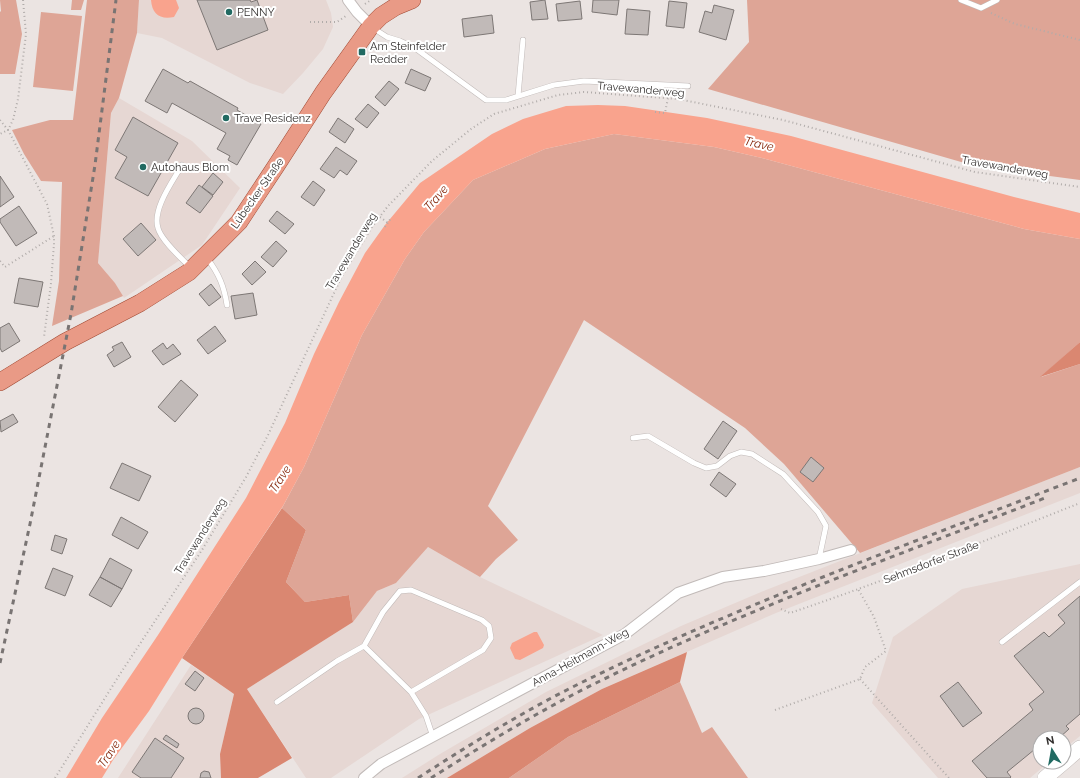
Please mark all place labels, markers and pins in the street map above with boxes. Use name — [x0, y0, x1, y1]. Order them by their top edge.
place label: PENNY — [237, 6, 275, 19]
marker: PENNY — [224, 7, 234, 17]
place label: Am Steinfelder Redder — [370, 40, 446, 66]
marker: Am Steinfelder Redder — [357, 47, 367, 57]
place label: Trave Residenz — [234, 112, 311, 125]
marker: Trave Residenz — [221, 113, 231, 123]
place label: Autohaus Blom — [151, 161, 229, 174]
marker: Autohaus Blom — [138, 162, 148, 172]

